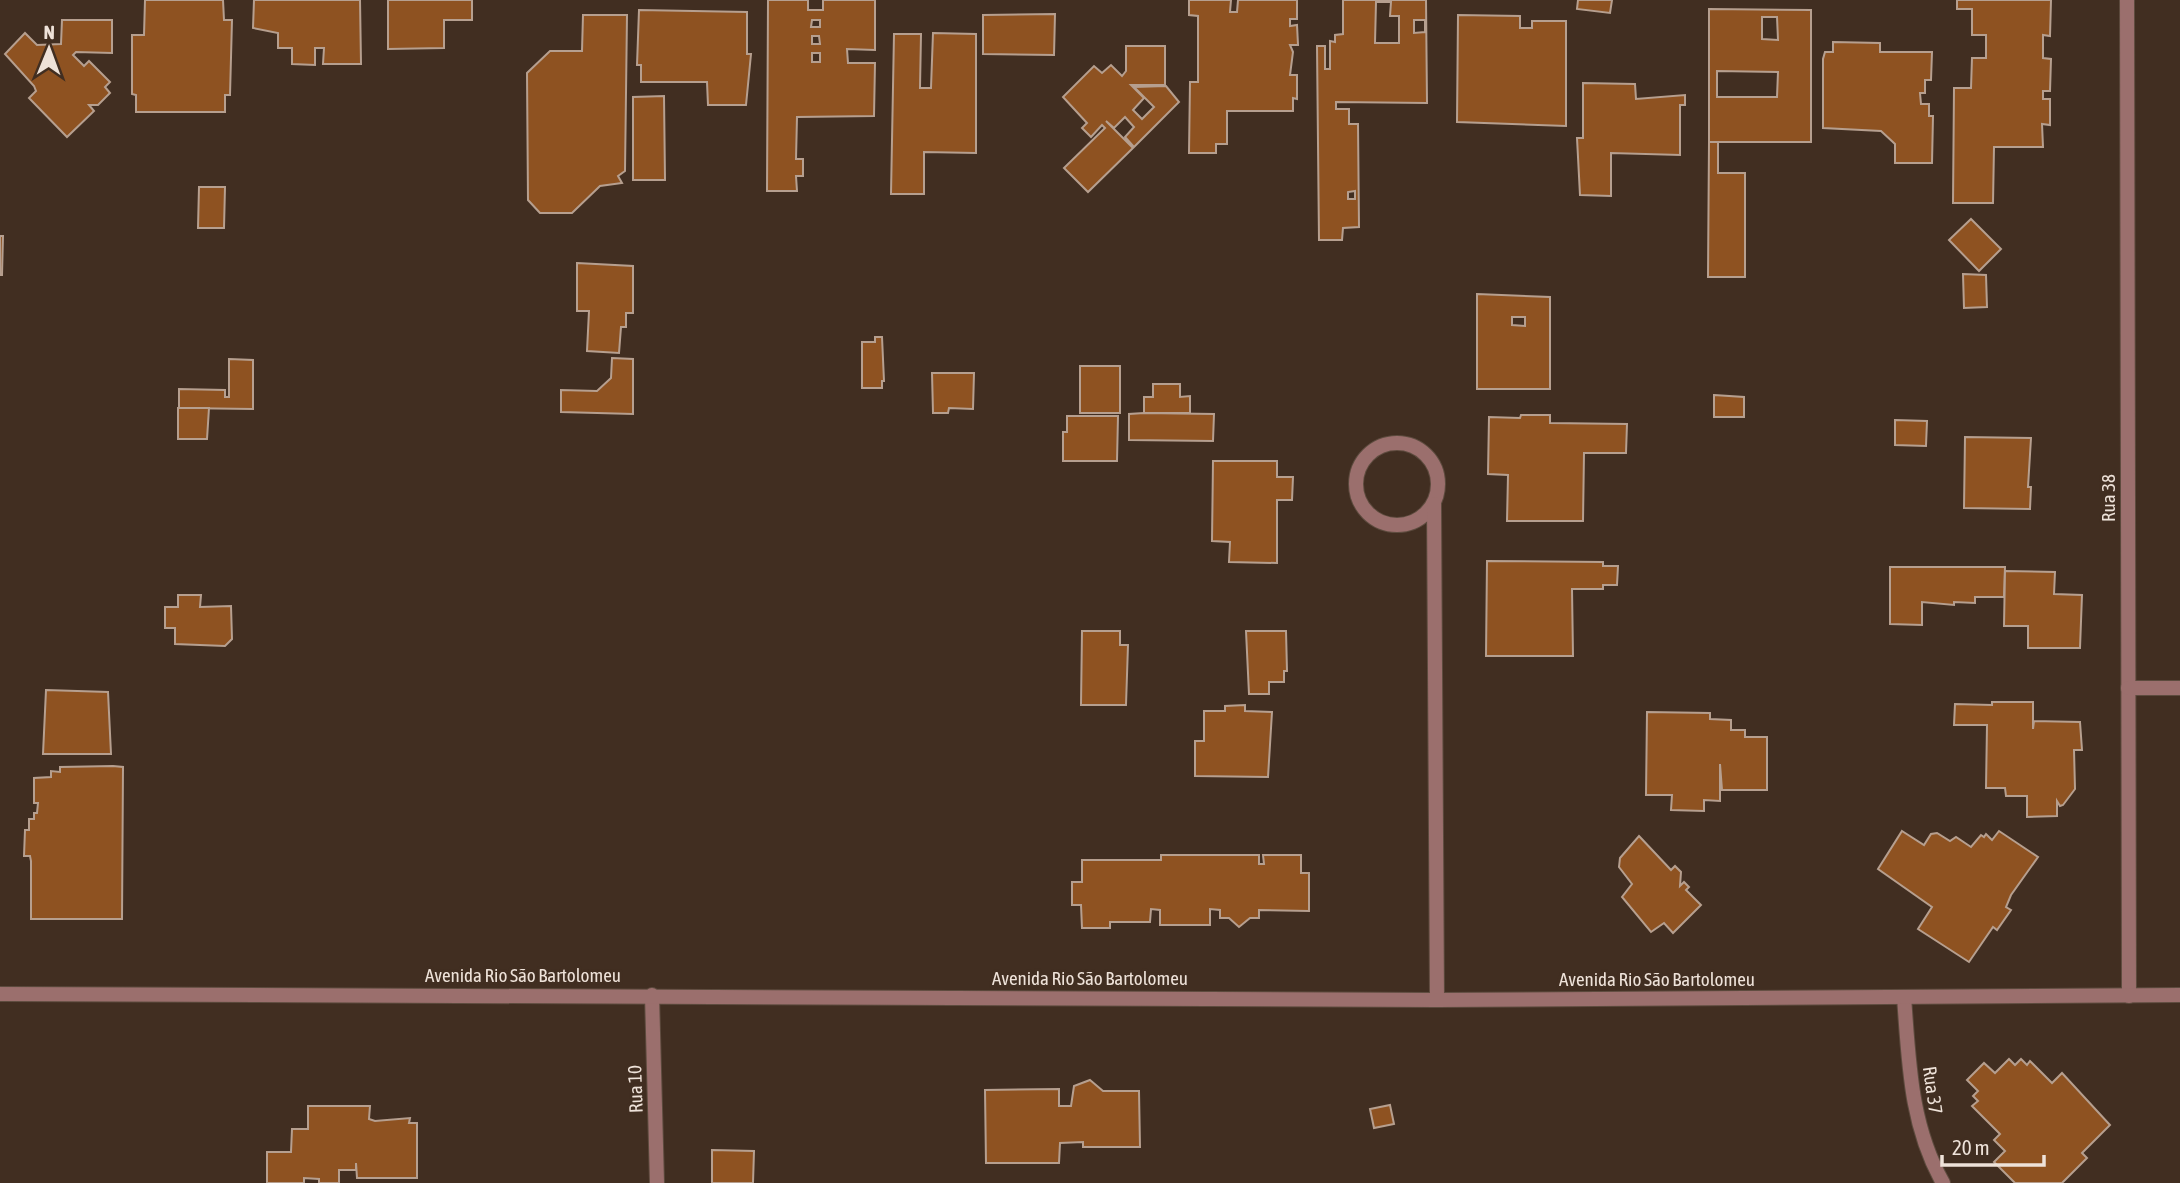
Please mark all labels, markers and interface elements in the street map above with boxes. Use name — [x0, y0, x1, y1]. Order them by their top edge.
north arrow — [14, 14, 84, 84]
text: N — [43, 21, 55, 43]
street label: Rua 38 — [2097, 474, 2119, 522]
street label: Avenida Rio São Bartolomeu — [425, 964, 621, 986]
street label: Avenida Rio São Bartolomeu — [992, 967, 1188, 989]
street label: Avenida Rio São Bartolomeu — [1559, 968, 1755, 990]
street label: Rua 10 — [623, 1065, 647, 1113]
street label: Rua 37 — [1919, 1065, 1947, 1115]
scale bar — [1942, 1124, 2044, 1168]
text: 20 m — [1952, 1135, 1990, 1159]

